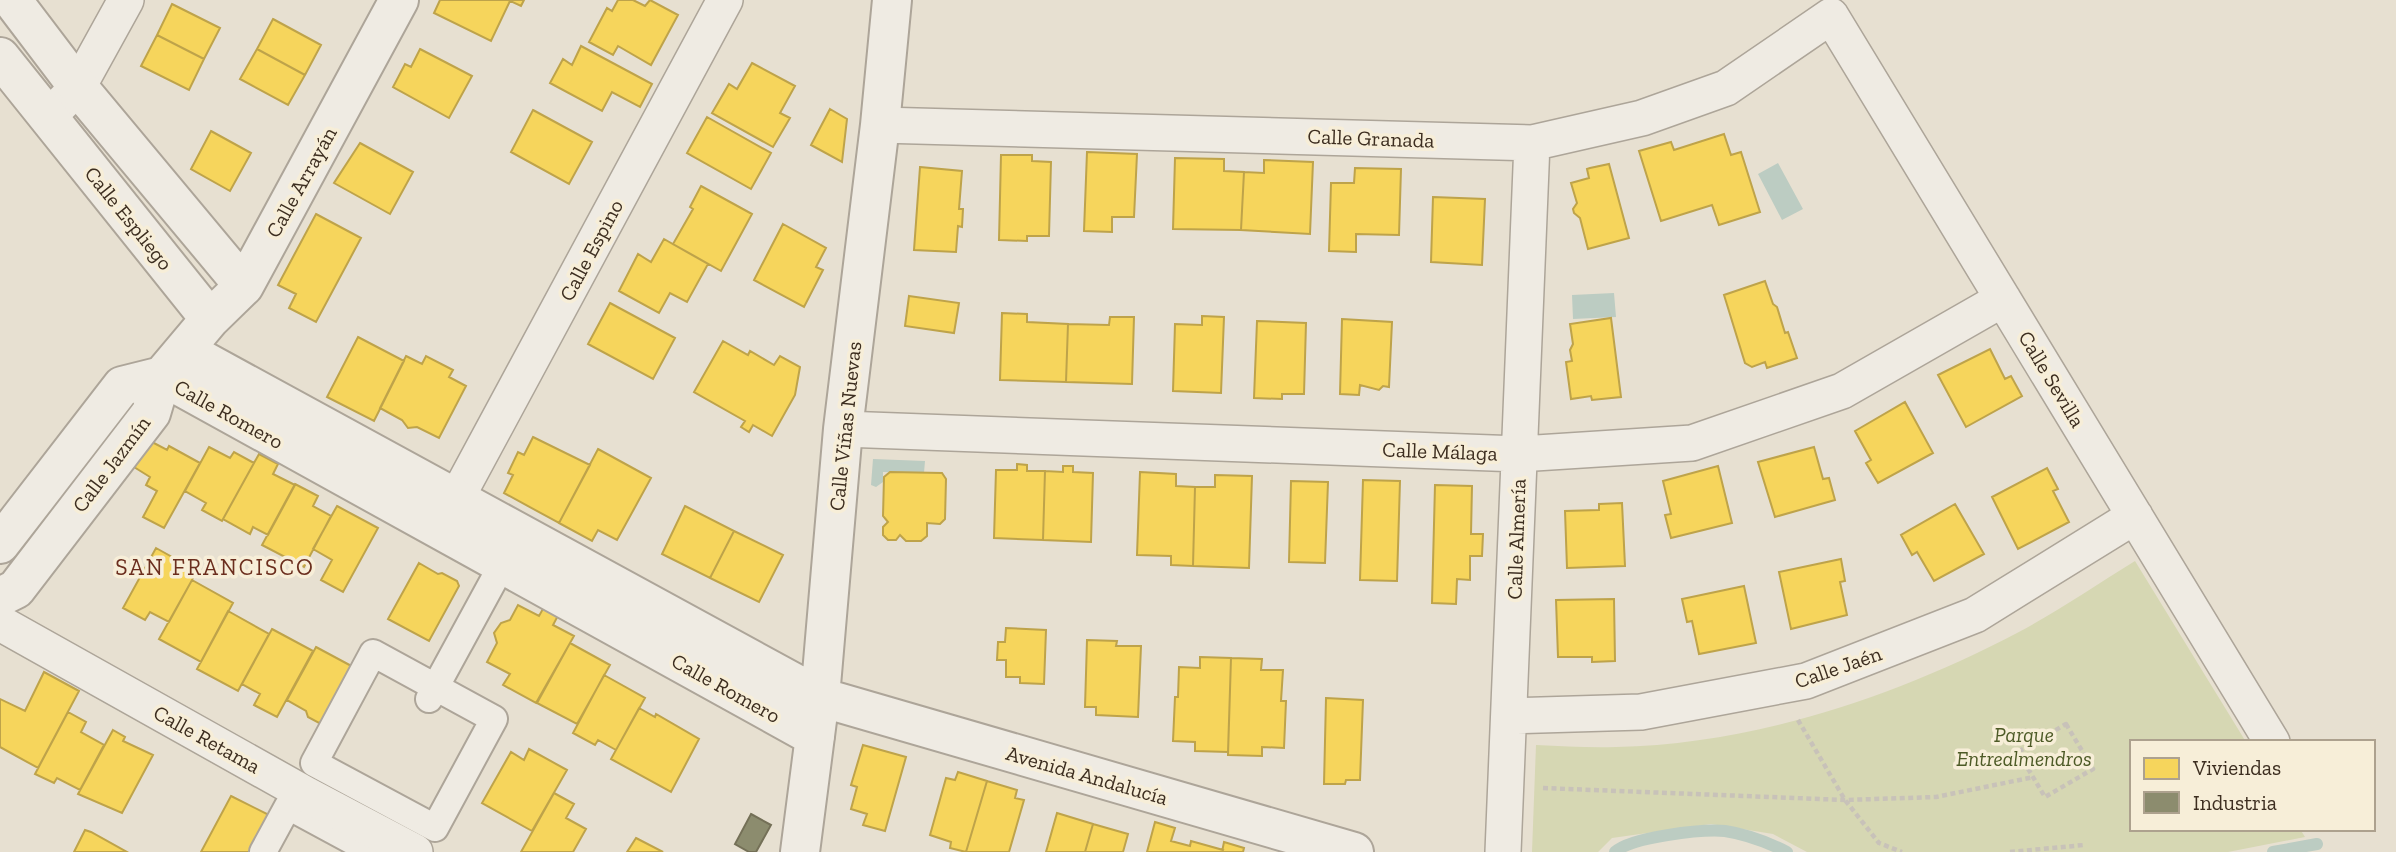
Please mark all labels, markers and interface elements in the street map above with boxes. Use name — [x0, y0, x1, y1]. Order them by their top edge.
street label: Calle Arrayán — [260, 122, 342, 242]
street label: Calle Granada — [1307, 123, 1435, 153]
street label: Calle Espliego — [80, 161, 178, 275]
street label: Calle Espino — [554, 195, 628, 305]
street label: Calle Sevilla — [2013, 326, 2091, 432]
street label: Calle Viñas Nuevas — [824, 340, 866, 512]
street label: Calle Romero — [170, 374, 288, 454]
street label: Calle Jazmín — [67, 411, 155, 517]
street label: Calle Málaga — [1382, 436, 1498, 466]
street label: Calle Almería — [1501, 478, 1531, 600]
district label: SAN FRANCISCO — [115, 553, 315, 581]
street label: Calle Jaén — [1791, 640, 1885, 694]
street label: Calle Romero — [667, 648, 785, 728]
street label: Calle Retama — [149, 699, 265, 779]
park label: Parque Entrealmendros — [1956, 722, 2092, 771]
street label: Avenida Andalucía — [1003, 740, 1171, 810]
legend — [2130, 740, 2375, 831]
text: Viviendas — [2192, 755, 2281, 780]
text: Industria — [2193, 790, 2277, 815]

